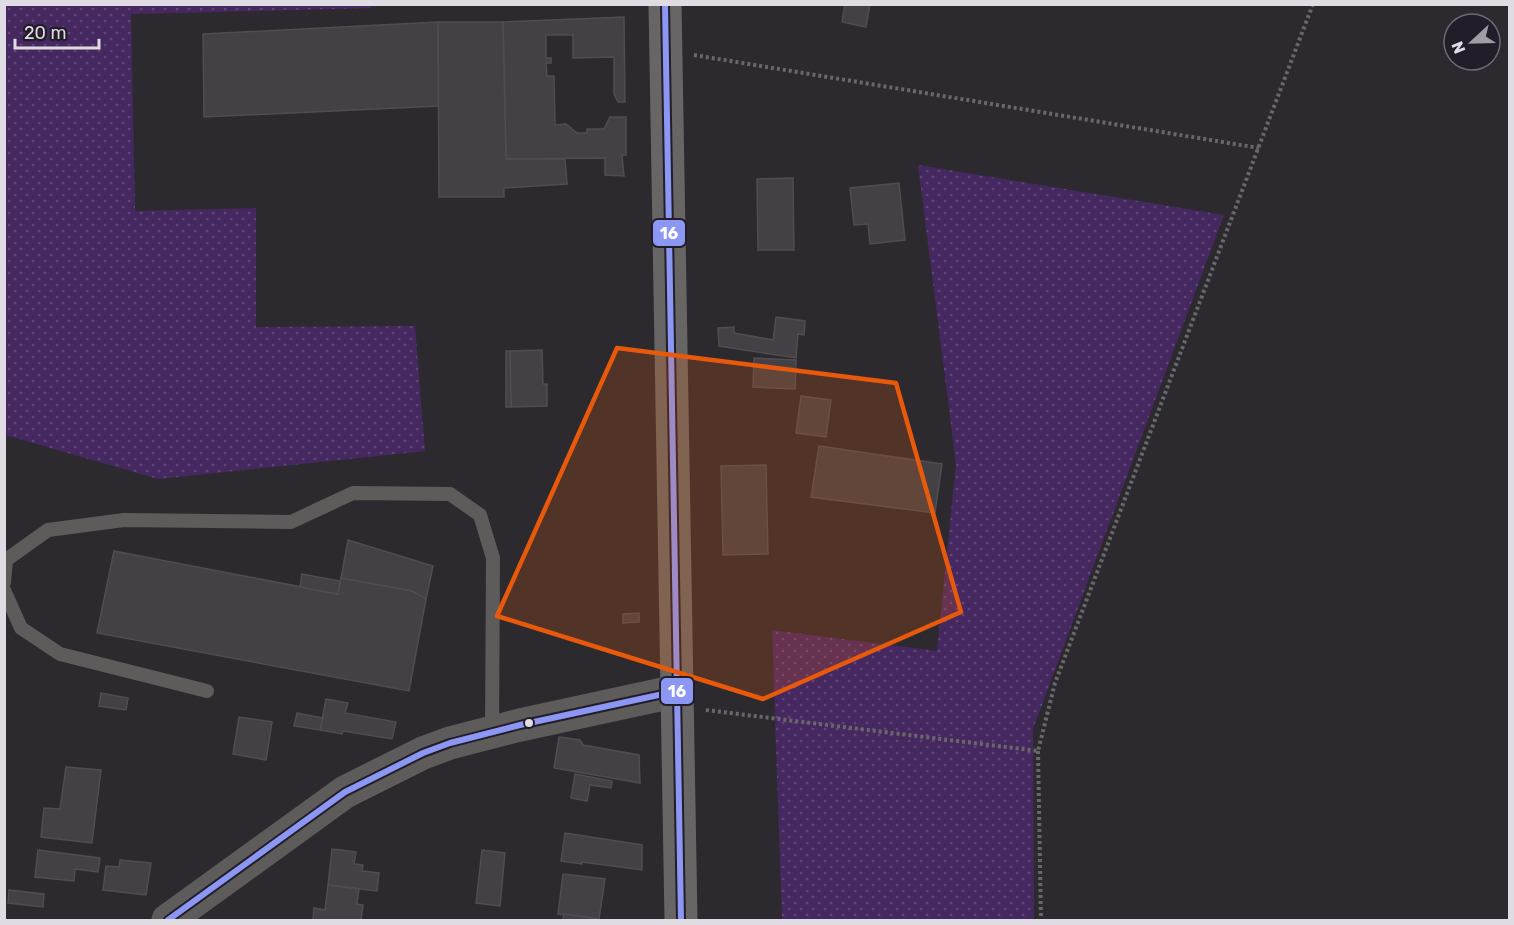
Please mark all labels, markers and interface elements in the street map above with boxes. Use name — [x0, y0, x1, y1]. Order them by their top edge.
scale bar — [15, 12, 99, 50]
north arrow — [1442, 12, 1502, 72]
text: 20 m — [24, 22, 66, 44]
text: N — [1448, 39, 1470, 56]
line badge: 16 — [652, 219, 686, 247]
text: 16 — [660, 224, 678, 243]
line badge: 16 — [660, 677, 694, 705]
text: 16 — [668, 682, 686, 701]
unlabelled marker — [523, 717, 535, 729]

